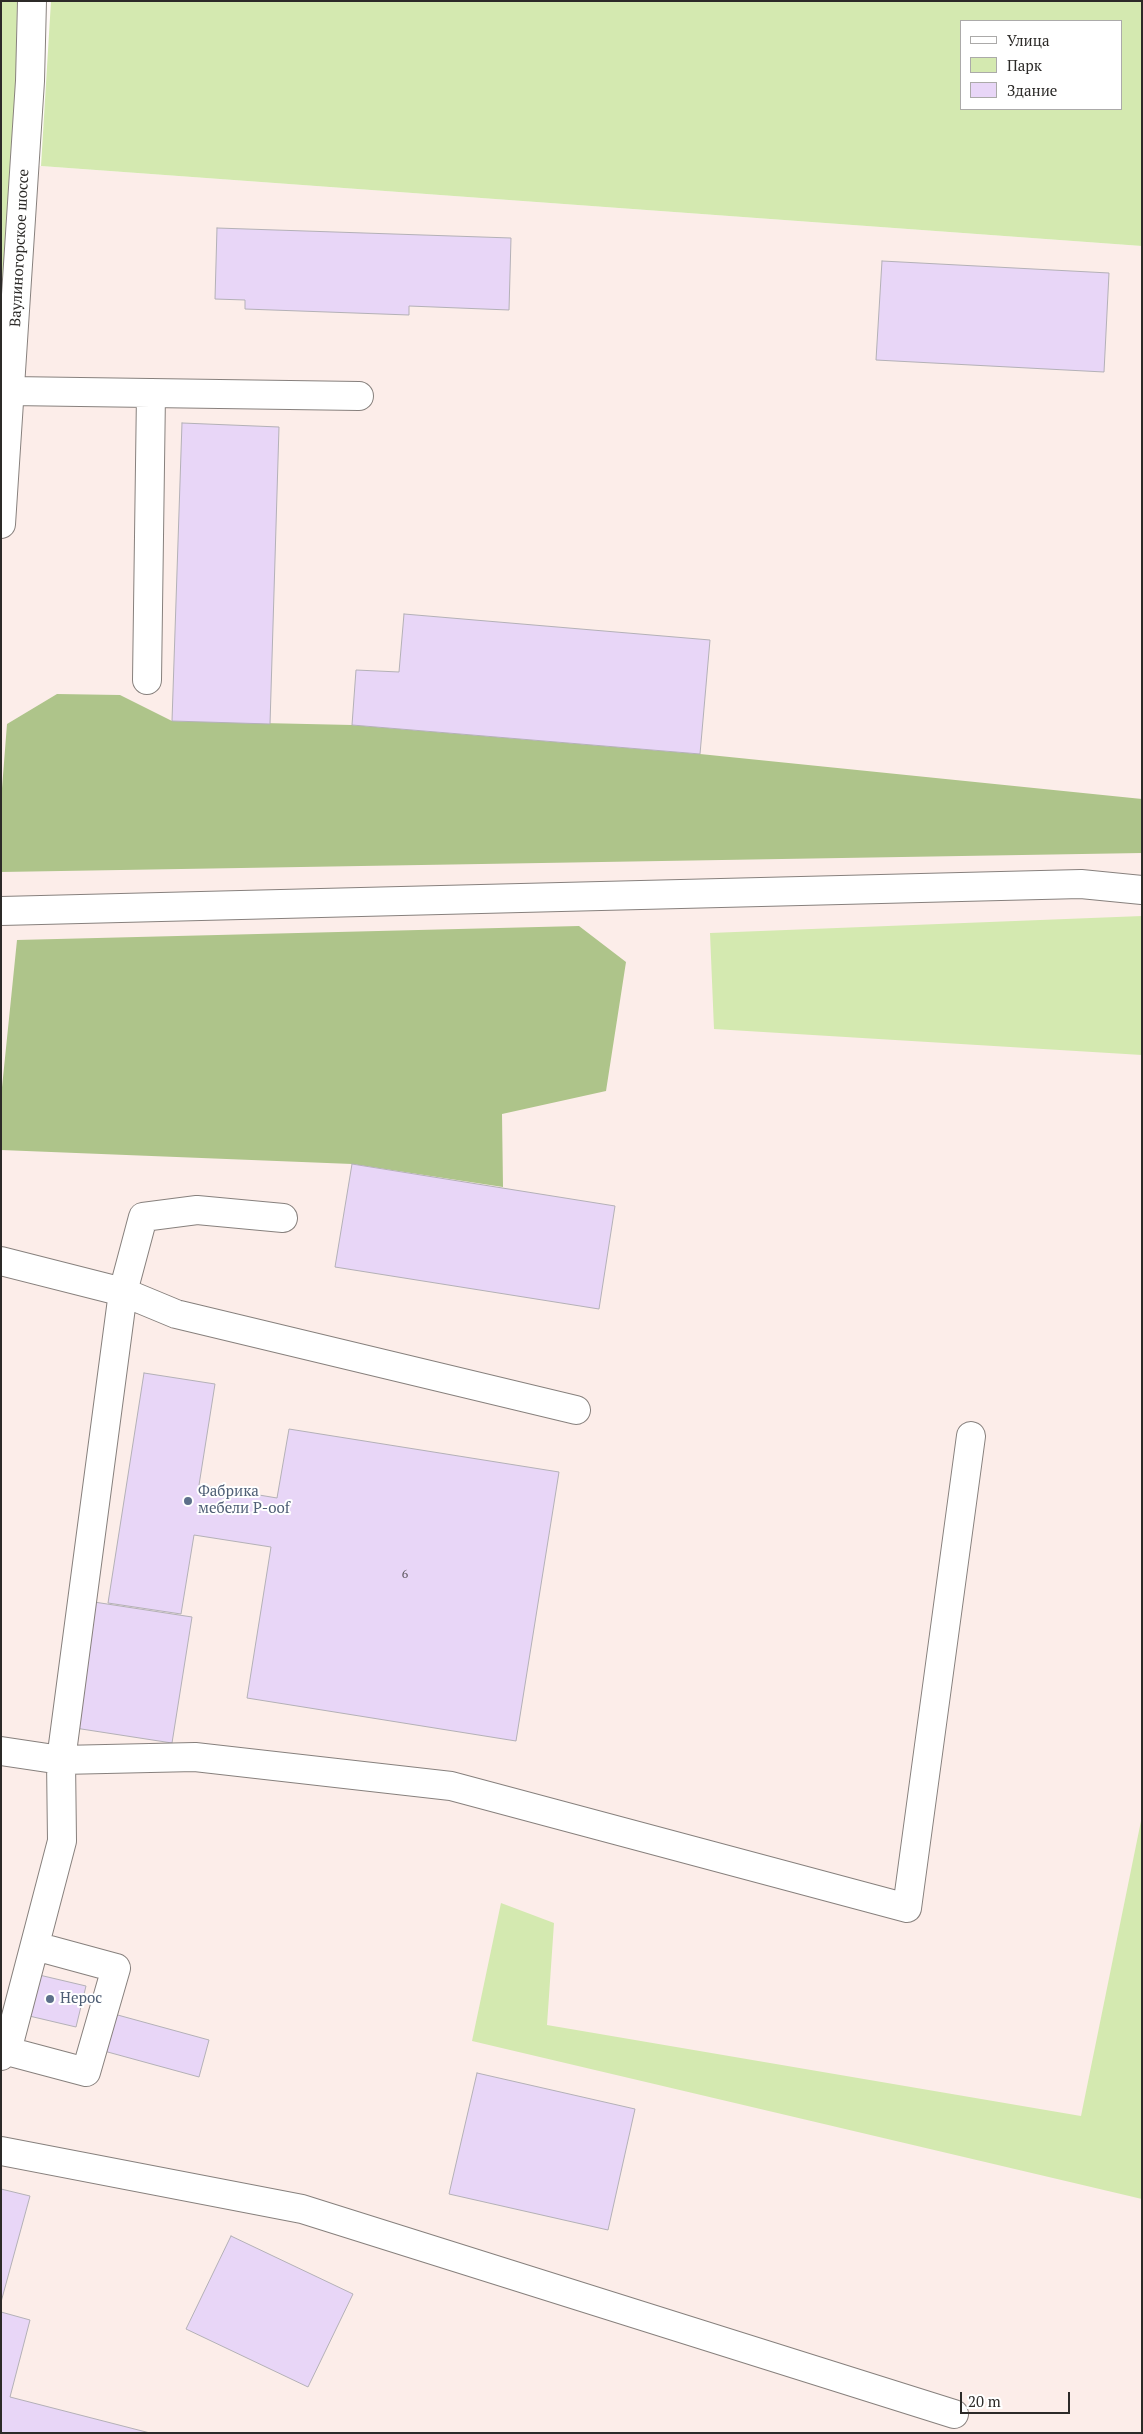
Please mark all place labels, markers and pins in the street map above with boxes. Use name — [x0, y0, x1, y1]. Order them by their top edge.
place label: Фабрика мебели P-oof — [198, 1483, 290, 1518]
marker: Фабрика мебели P-oof — [182, 1495, 194, 1507]
place label: Нерос — [60, 1990, 102, 2008]
marker: Нерос — [44, 1993, 56, 2005]

